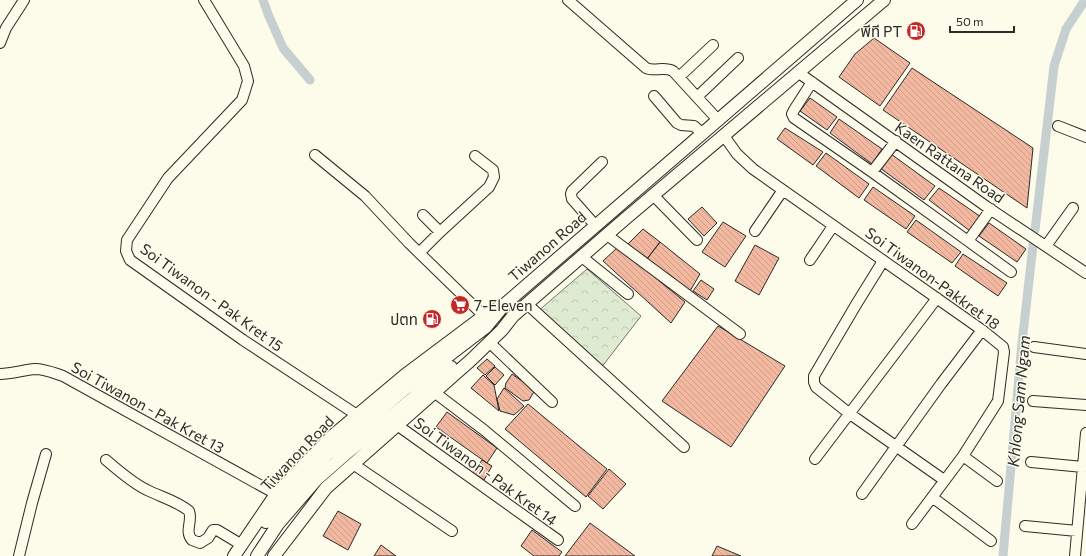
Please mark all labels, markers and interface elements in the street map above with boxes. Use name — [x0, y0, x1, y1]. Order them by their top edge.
scale bar — [950, 8, 1014, 34]
text: 50 m — [956, 14, 984, 28]
fuel station icon: พีที PT — [905, 20, 927, 42]
place label: พีที PT — [861, 22, 902, 40]
street label: Kaen Rattana Road — [892, 117, 1008, 207]
street label: Tiwanon Road — [504, 207, 590, 285]
street label: Soi Tiwanon-Pakkret 18 — [862, 223, 1004, 333]
street label: Soi Tiwanon - Pak Kret 15 — [137, 239, 287, 355]
supermarket icon: 7-Eleven — [449, 294, 471, 316]
place label: 7-Eleven — [474, 296, 533, 314]
fuel station icon: ปตท — [421, 308, 443, 330]
place label: ปตท — [390, 310, 418, 328]
water label: Khlong Sam Ngam — [1003, 334, 1033, 468]
street label: Soi Tiwanon - Pak Kret 13 — [69, 357, 227, 457]
street label: Tiwanon Road — [257, 412, 337, 494]
street label: Soi Tiwanon - Pak Kret 14 — [411, 413, 561, 529]

